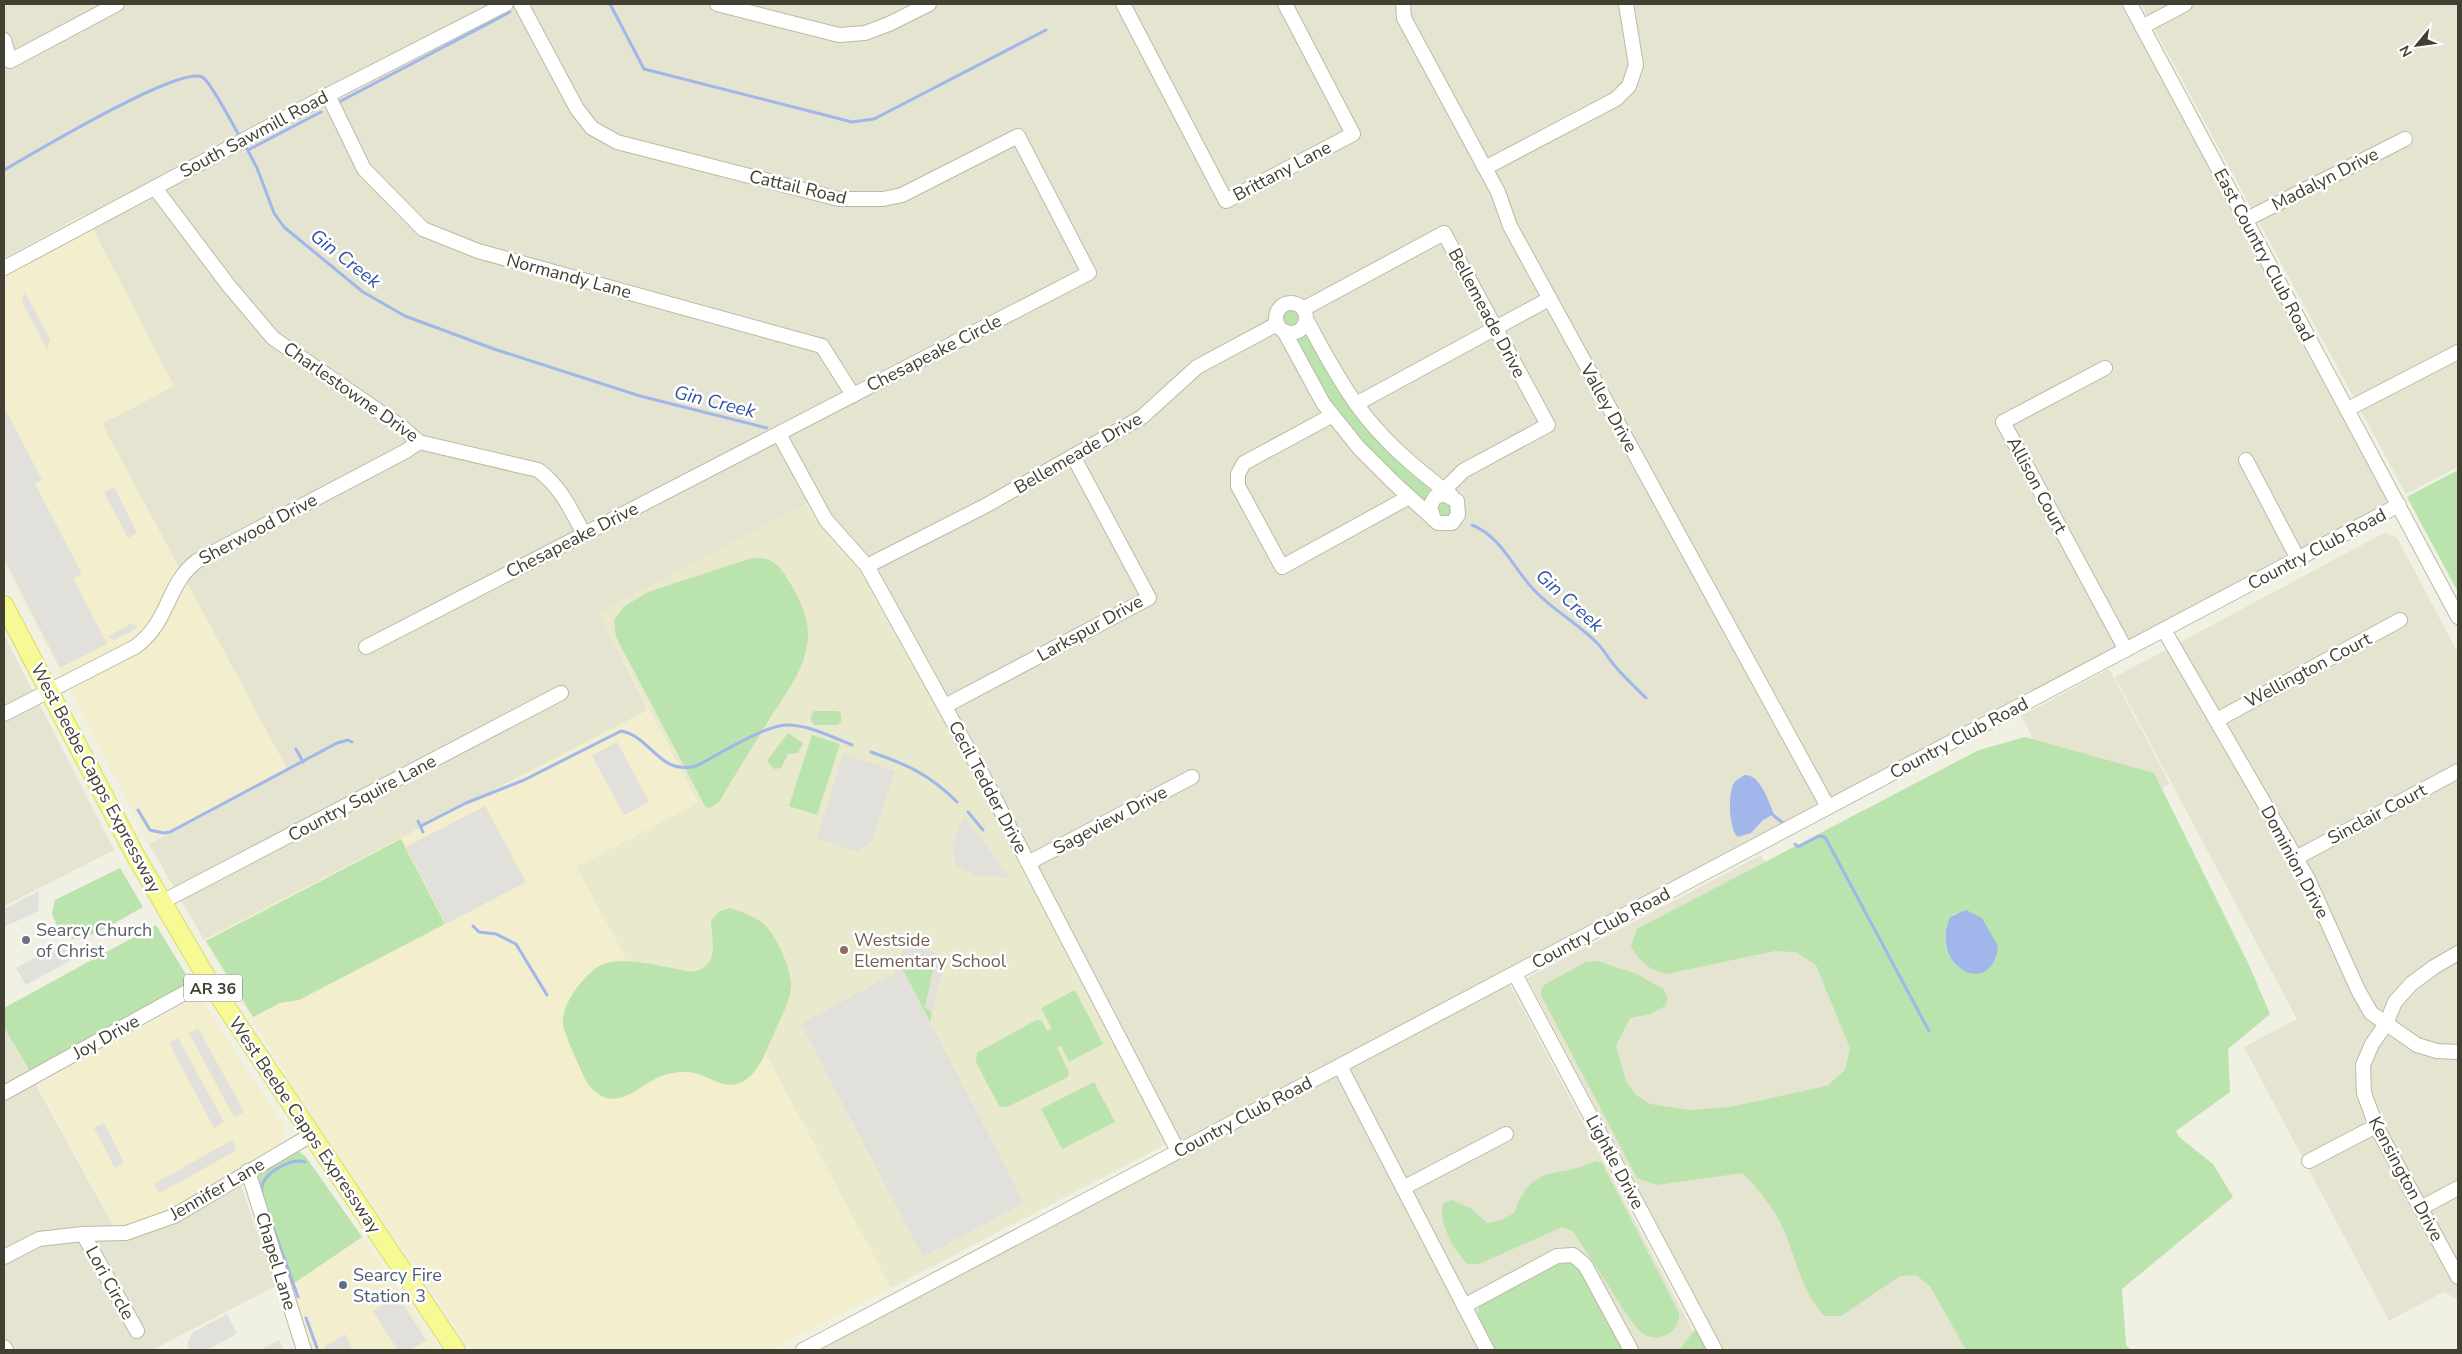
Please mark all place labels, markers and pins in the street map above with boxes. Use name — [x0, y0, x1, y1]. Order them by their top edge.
place label: Searcy Church of Christ — [36, 918, 152, 963]
place label: Westside Elementary School — [854, 928, 1007, 973]
marker: Searcy Church of Christ — [20, 934, 32, 946]
marker: Westside Elementary School — [838, 944, 850, 956]
place label: Searcy Fire Station 3 — [353, 1263, 442, 1308]
marker: Searcy Fire Station 3 — [337, 1279, 349, 1291]

